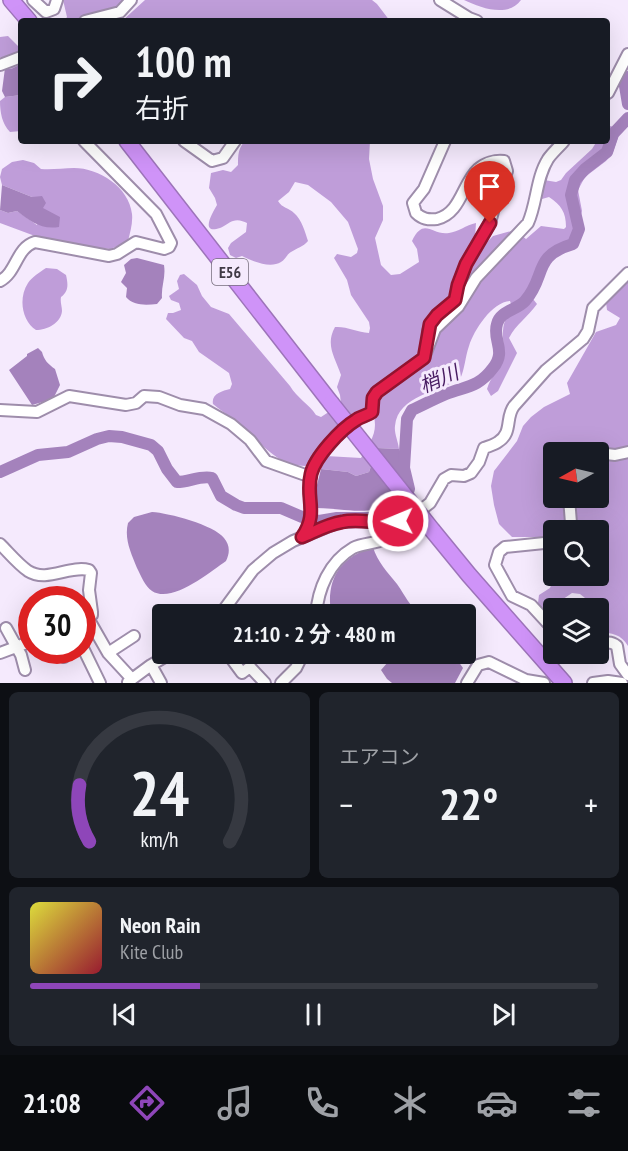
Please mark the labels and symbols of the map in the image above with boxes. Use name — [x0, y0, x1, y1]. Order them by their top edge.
pin — [464, 161, 515, 223]
road number: E56 — [212, 259, 248, 285]
water label: 梢川 — [416, 358, 464, 399]
north arrow — [543, 442, 609, 508]
position arrow — [366, 489, 430, 553]
speed limit sign: 30 — [18, 586, 96, 664]

